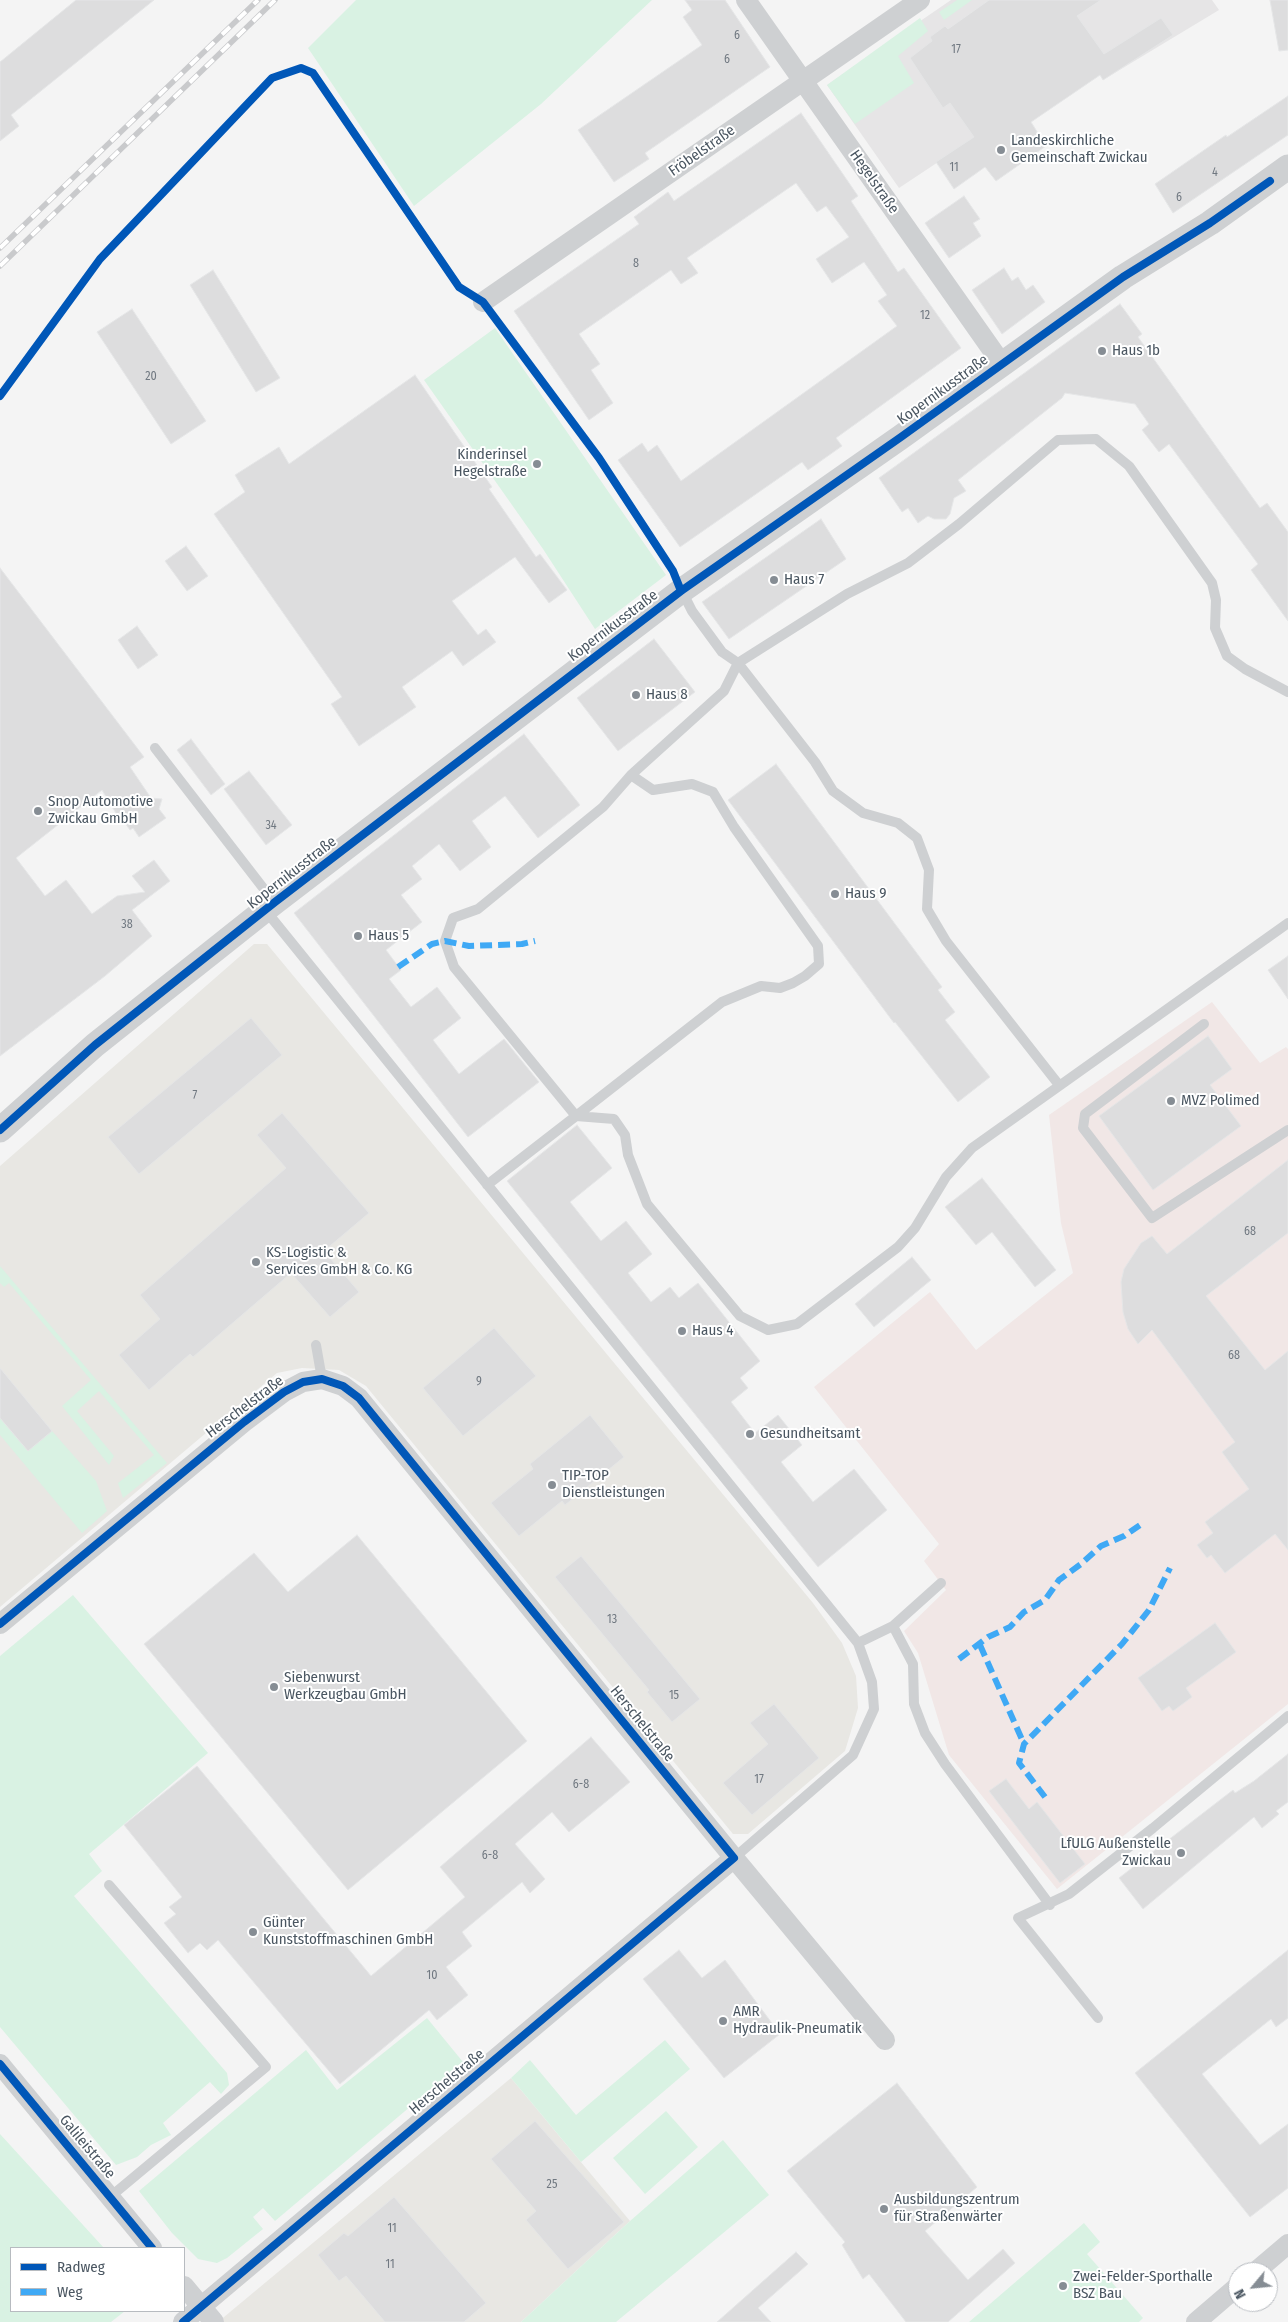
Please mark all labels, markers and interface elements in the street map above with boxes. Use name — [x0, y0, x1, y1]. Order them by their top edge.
house number: 6 — [734, 29, 740, 43]
house number: 17 — [951, 43, 961, 57]
house number: 6 — [724, 53, 730, 67]
street label: Fröbelstraße — [665, 122, 739, 180]
place label: Landeskirchliche Gemeinschaft Zwickau — [1011, 132, 1148, 167]
marker: Landeskirchliche Gemeinschaft Zwickau — [995, 144, 1007, 156]
street label: Hegelstraße — [846, 147, 902, 217]
house number: 11 — [949, 161, 959, 175]
house number: 4 — [1212, 166, 1218, 180]
house number: 6 — [1176, 191, 1182, 205]
house number: 8 — [633, 257, 639, 271]
house number: 12 — [920, 309, 930, 323]
place label: Haus 1b — [1112, 342, 1160, 360]
marker: Haus 1b — [1096, 345, 1108, 357]
street label: Kopernikusstraße — [894, 351, 992, 429]
house number: 20 — [145, 370, 157, 384]
place label: Kinderinsel Hegelstraße — [453, 446, 527, 481]
marker: Kinderinsel Hegelstraße — [531, 458, 543, 470]
place label: Haus 7 — [784, 571, 824, 589]
marker: Haus 7 — [768, 574, 780, 586]
street label: Kopernikusstraße — [565, 586, 661, 666]
place label: Haus 8 — [646, 686, 688, 704]
marker: Haus 8 — [630, 689, 642, 701]
place label: Snop Automotive Zwickau GmbH — [48, 793, 153, 828]
marker: Snop Automotive Zwickau GmbH — [32, 805, 44, 817]
house number: 34 — [265, 819, 277, 833]
street label: Kopernikusstraße — [244, 833, 340, 913]
place label: Haus 9 — [845, 885, 887, 903]
marker: Haus 9 — [829, 888, 841, 900]
house number: 38 — [121, 918, 133, 932]
place label: Haus 5 — [368, 927, 409, 945]
marker: Haus 5 — [352, 930, 364, 942]
house number: 7 — [193, 1089, 197, 1103]
place label: MVZ Polimed — [1181, 1092, 1260, 1110]
marker: MVZ Polimed — [1165, 1095, 1177, 1107]
house number: 68 — [1244, 1225, 1256, 1239]
place label: KS-Logistic & Services GmbH & Co. KG — [266, 1244, 412, 1279]
marker: KS-Logistic & Services GmbH & Co. KG — [250, 1256, 262, 1268]
place label: Haus 4 — [692, 1322, 733, 1340]
marker: Haus 4 — [676, 1325, 688, 1337]
house number: 68 — [1228, 1349, 1240, 1363]
street label: Herschelstraße — [203, 1372, 287, 1442]
house number: 9 — [476, 1375, 482, 1389]
place label: Gesundheitsamt — [760, 1425, 860, 1443]
marker: Gesundheitsamt — [744, 1428, 756, 1440]
place label: TIP-TOP Dienstleistungen — [562, 1467, 665, 1502]
marker: TIP-TOP Dienstleistungen — [546, 1479, 558, 1491]
house number: 13 — [607, 1613, 617, 1627]
place label: Siebenwurst Werkzeugbau GmbH — [284, 1669, 407, 1704]
marker: Siebenwurst Werkzeugbau GmbH — [268, 1681, 280, 1693]
street label: Herschelstraße — [606, 1682, 678, 1766]
house number: 15 — [669, 1689, 679, 1703]
house number: 17 — [754, 1773, 764, 1787]
house number: 6-8 — [573, 1778, 589, 1792]
place label: LfULG Außenstelle Zwickau — [1060, 1835, 1171, 1870]
marker: LfULG Außenstelle Zwickau — [1175, 1847, 1187, 1859]
house number: 6-8 — [482, 1849, 498, 1863]
place label: Günter Kunststoffmaschinen GmbH — [263, 1914, 433, 1949]
marker: Günter Kunststoffmaschinen GmbH — [247, 1926, 259, 1938]
house number: 10 — [427, 1969, 437, 1983]
place label: AMR Hydraulik-Pneumatik — [733, 2003, 862, 2038]
marker: AMR Hydraulik-Pneumatik — [717, 2015, 729, 2027]
street label: Herschelstraße — [406, 2045, 488, 2119]
street label: Galileistraße — [55, 2112, 119, 2182]
house number: 25 — [547, 2178, 557, 2192]
place label: Ausbildungszentrum für Straßenwärter — [894, 2191, 1020, 2226]
marker: Ausbildungszentrum für Straßenwärter — [878, 2203, 890, 2215]
house number: 11 — [387, 2222, 397, 2236]
legend — [10, 2247, 185, 2312]
text: Radweg — [57, 2258, 105, 2276]
house number: 11 — [385, 2258, 395, 2272]
north arrow — [1228, 2262, 1278, 2312]
place label: Zwei-Felder-Sporthalle BSZ Bau — [1073, 2268, 1213, 2303]
marker: Zwei-Felder-Sporthalle BSZ Bau — [1057, 2280, 1069, 2292]
text: Weg — [57, 2283, 83, 2301]
text: N — [1231, 2286, 1250, 2302]

